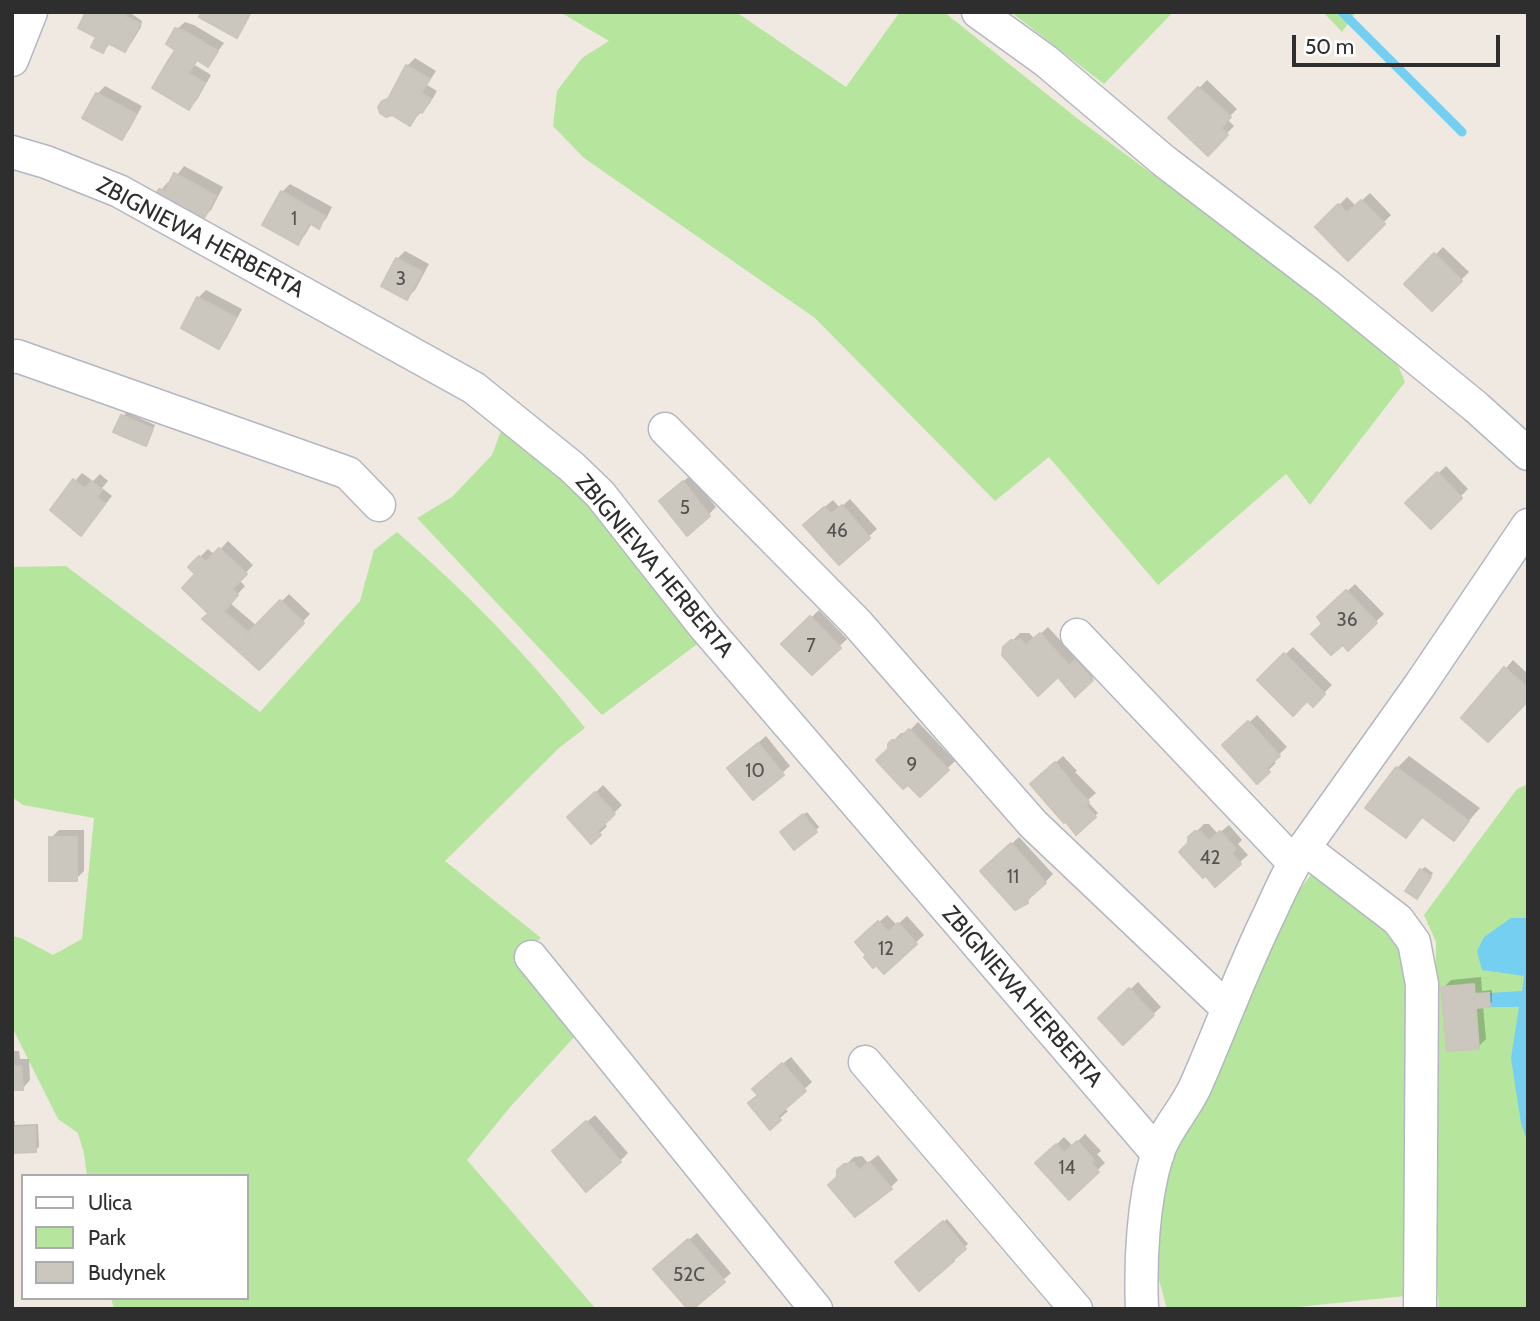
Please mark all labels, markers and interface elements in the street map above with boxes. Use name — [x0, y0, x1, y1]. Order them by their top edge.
scale bar — [1295, 21, 1503, 65]
text: 50 m — [1305, 34, 1354, 59]
street label: ZBIGNIEWA HERBERTA — [92, 172, 308, 304]
house number: 1 — [291, 208, 297, 230]
house number: 3 — [396, 268, 406, 290]
street label: ZBIGNIEWA HERBERTA — [569, 469, 739, 663]
house number: 5 — [680, 497, 690, 519]
house number: 46 — [826, 520, 848, 542]
house number: 36 — [1336, 609, 1358, 631]
house number: 7 — [806, 635, 816, 657]
house number: 9 — [907, 754, 917, 776]
house number: 10 — [745, 760, 765, 782]
house number: 42 — [1200, 847, 1220, 869]
house number: 11 — [1007, 866, 1019, 888]
street label: ZBIGNIEWA HERBERTA — [936, 901, 1108, 1093]
house number: 12 — [878, 938, 894, 960]
house number: 14 — [1058, 1157, 1076, 1179]
legend — [21, 1174, 248, 1300]
text: Ulica — [88, 1190, 132, 1215]
text: Park — [88, 1225, 126, 1250]
text: Budynek — [88, 1260, 166, 1285]
house number: 52C — [673, 1264, 705, 1286]

